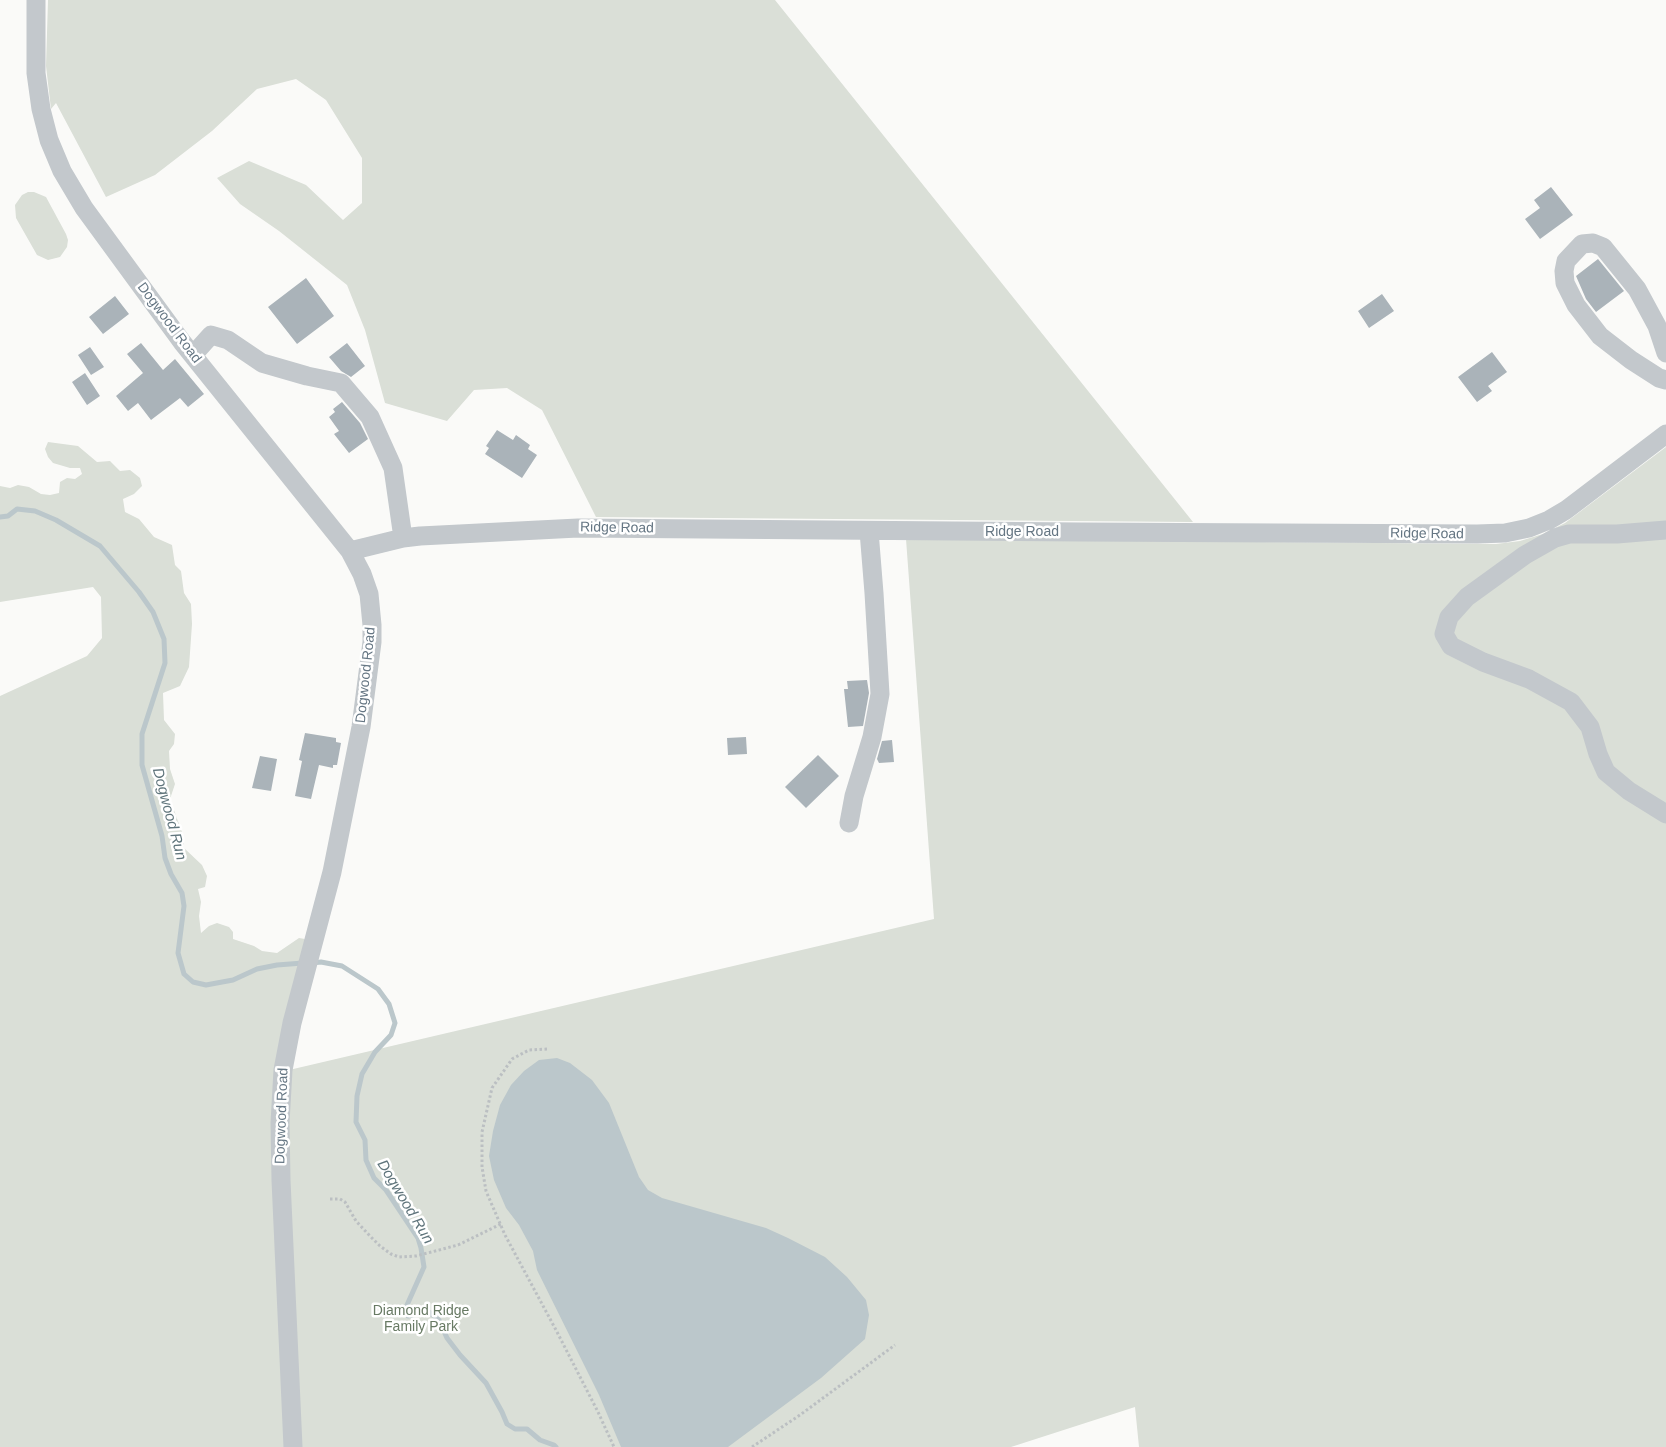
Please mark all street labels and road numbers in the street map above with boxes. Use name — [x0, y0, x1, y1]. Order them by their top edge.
street label: Dogwood Road — [133, 279, 205, 367]
street label: Ridge Road — [580, 519, 654, 537]
street label: Ridge Road — [985, 524, 1059, 540]
street label: Ridge Road — [1390, 525, 1464, 543]
street label: Dogwood Road — [353, 626, 379, 724]
street label: Dogwood Road — [272, 1067, 292, 1165]

